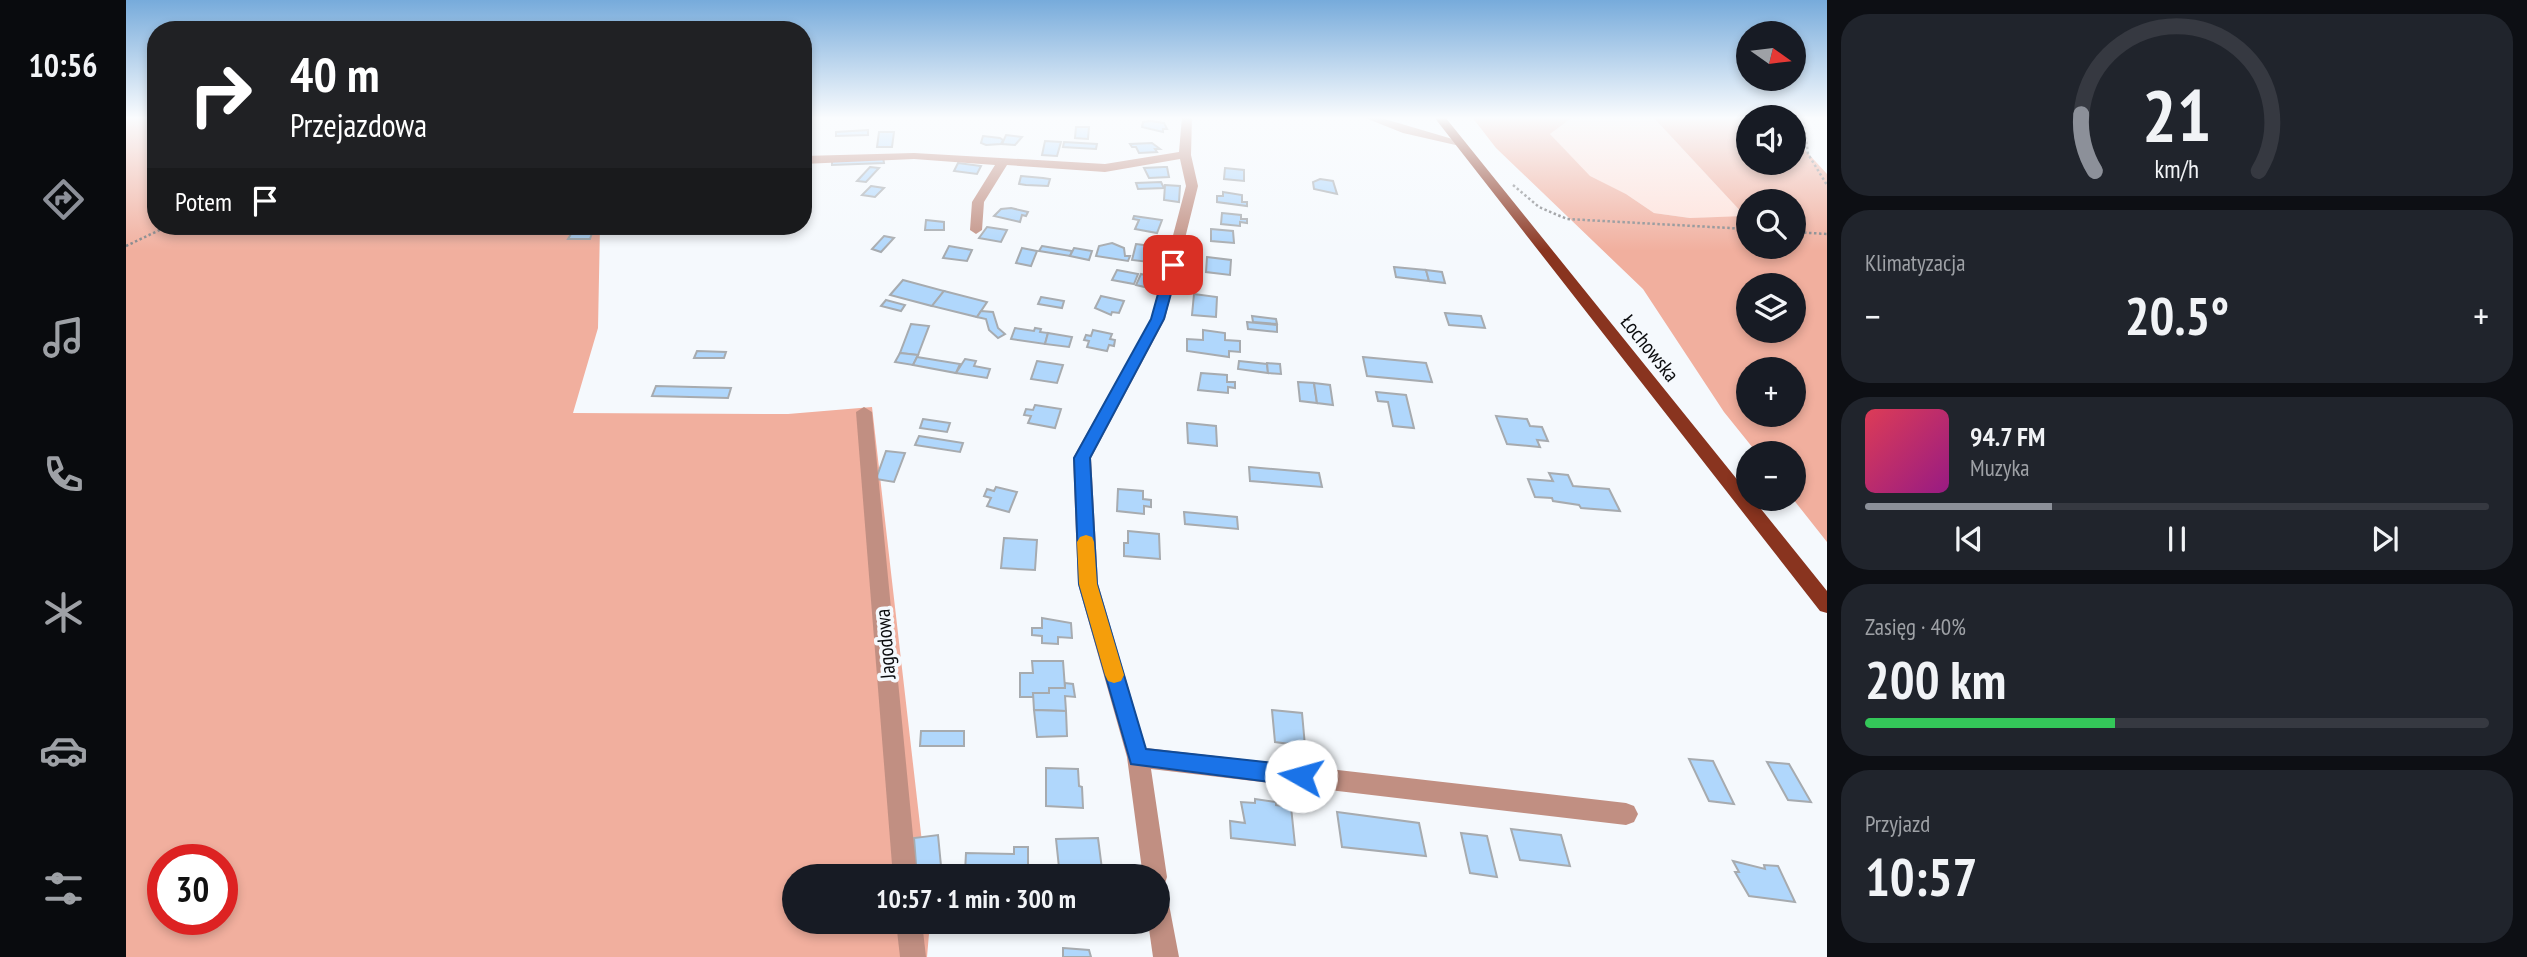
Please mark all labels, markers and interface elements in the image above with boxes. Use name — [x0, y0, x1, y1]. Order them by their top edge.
north arrow — [1736, 21, 1806, 91]
map controls — [1736, 21, 1806, 511]
text: 40 m — [290, 42, 379, 106]
text: 10:56 — [28, 44, 98, 86]
icon: right — [175, 49, 266, 140]
text: 21 — [2142, 67, 2212, 161]
text: Przejazdowa — [290, 104, 427, 146]
button: sound — [1736, 105, 1806, 175]
text: km/h — [2155, 153, 2199, 185]
icon: directions — [39, 175, 88, 224]
icon: arrive — [246, 182, 284, 220]
text: Potem — [175, 185, 232, 218]
button: search — [1736, 189, 1806, 259]
pin — [1143, 235, 1203, 295]
icon: arrive — [1154, 246, 1192, 284]
text: Klimatyzacja — [1865, 248, 1965, 277]
button: layers — [1736, 273, 1806, 343]
text: 20.5° — [2125, 282, 2229, 349]
text: − — [1865, 291, 1881, 340]
text: + — [2473, 291, 2489, 340]
street label: Łochowska — [1615, 309, 1685, 387]
icon: music — [39, 313, 88, 362]
button: + — [1736, 357, 1806, 427]
text: 94.7 FM — [1970, 420, 2045, 453]
button: − — [1736, 441, 1806, 511]
icon: phone — [39, 450, 88, 499]
text: Muzyka — [1970, 453, 2030, 482]
icon: previous — [1950, 520, 1988, 558]
icon: pause — [2158, 520, 2196, 558]
icon: next — [2366, 520, 2404, 558]
icon: climate — [39, 588, 88, 637]
street label: Jagodowa — [868, 608, 902, 681]
text: Zasięg · 40% — [1865, 612, 1966, 641]
text: 200 km — [1865, 646, 2006, 713]
icon: car — [39, 726, 88, 775]
position arrow — [1264, 739, 1338, 813]
text: Przyjazd — [1865, 809, 1930, 838]
text: 10:57 — [1865, 843, 1977, 910]
speed limit sign: 30 — [147, 844, 238, 935]
icon: filters — [39, 864, 88, 913]
text: 10:57 · 1 min · 300 m — [876, 882, 1076, 915]

